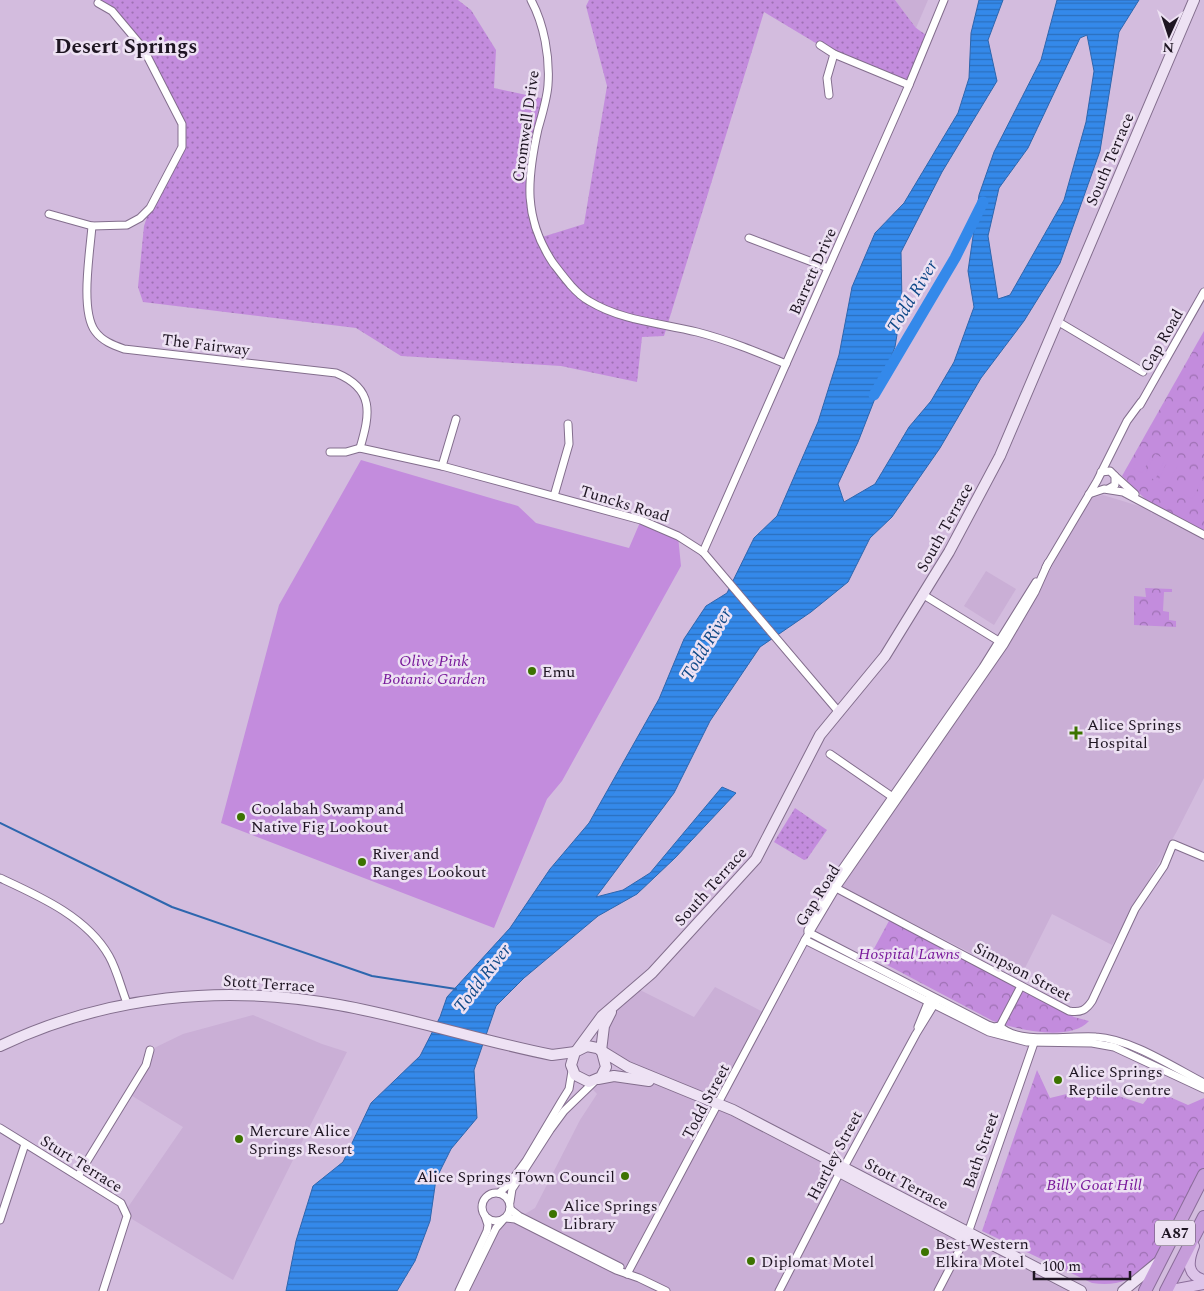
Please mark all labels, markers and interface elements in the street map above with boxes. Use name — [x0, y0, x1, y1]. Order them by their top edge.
north arrow — [1144, 10, 1194, 60]
district label: Desert Springs — [55, 31, 197, 63]
text: N — [1162, 37, 1175, 58]
street label: Cromwell Drive — [506, 69, 546, 184]
street label: South Terrace — [1079, 109, 1140, 210]
street label: Barrett Drive — [783, 224, 843, 319]
water label: Todd River — [880, 254, 945, 338]
street label: Gap Road — [1134, 304, 1190, 376]
street label: The Fairway — [161, 328, 252, 362]
street label: South Terrace — [910, 478, 979, 577]
street label: Tuncks Road — [577, 479, 672, 529]
water label: Todd River — [674, 602, 739, 686]
park label: Olive Pink Botanic Garden — [382, 649, 486, 691]
place label: Emu — [542, 660, 575, 684]
marker: Emu — [526, 665, 538, 677]
place label: Alice Springs Hospital — [1087, 713, 1182, 755]
marker: Alice Springs Hospital — [1069, 726, 1083, 740]
place label: Coolabah Swamp and Native Fig Lookout — [251, 797, 404, 839]
marker: Coolabah Swamp and Native Fig Lookout — [235, 811, 247, 823]
place label: River and Ranges Lookout — [372, 842, 487, 884]
street label: South Terrace — [669, 842, 753, 932]
marker: River and Ranges Lookout — [356, 856, 368, 868]
street label: Gap Road — [789, 860, 846, 931]
street label: Simpson Street — [970, 936, 1076, 1008]
water label: Todd River — [447, 938, 518, 1018]
park label: Hospital Lawns — [858, 942, 960, 966]
street label: Stott Terrace — [222, 969, 316, 999]
street label: Todd Street — [676, 1059, 736, 1144]
place label: Alice Springs Reptile Centre — [1068, 1060, 1171, 1102]
marker: Alice Springs Reptile Centre — [1052, 1074, 1064, 1086]
street label: Hartley Street — [801, 1106, 869, 1205]
street label: Bath Street — [957, 1109, 1005, 1192]
place label: Mercure Alice Springs Resort — [249, 1119, 353, 1161]
street label: Sturt Terrace — [36, 1129, 127, 1199]
marker: Mercure Alice Springs Resort — [233, 1133, 245, 1145]
street label: Stott Terrace — [860, 1152, 953, 1216]
place label: Alice Springs Town Council — [416, 1165, 615, 1189]
marker: Alice Springs Town Council — [619, 1170, 631, 1182]
park label: Billy Goat Hill — [1046, 1173, 1142, 1197]
place label: Alice Springs Library — [563, 1194, 658, 1236]
marker: Alice Springs Library — [547, 1208, 559, 1220]
road number: A87 — [1155, 1220, 1195, 1246]
place label: Best Western Elkira Motel — [935, 1232, 1029, 1274]
marker: Best Western Elkira Motel — [919, 1246, 931, 1258]
scale bar — [1034, 1248, 1130, 1280]
place label: Diplomat Motel — [761, 1250, 874, 1274]
marker: Diplomat Motel — [745, 1255, 757, 1267]
text: 100 m — [1042, 1255, 1081, 1278]

